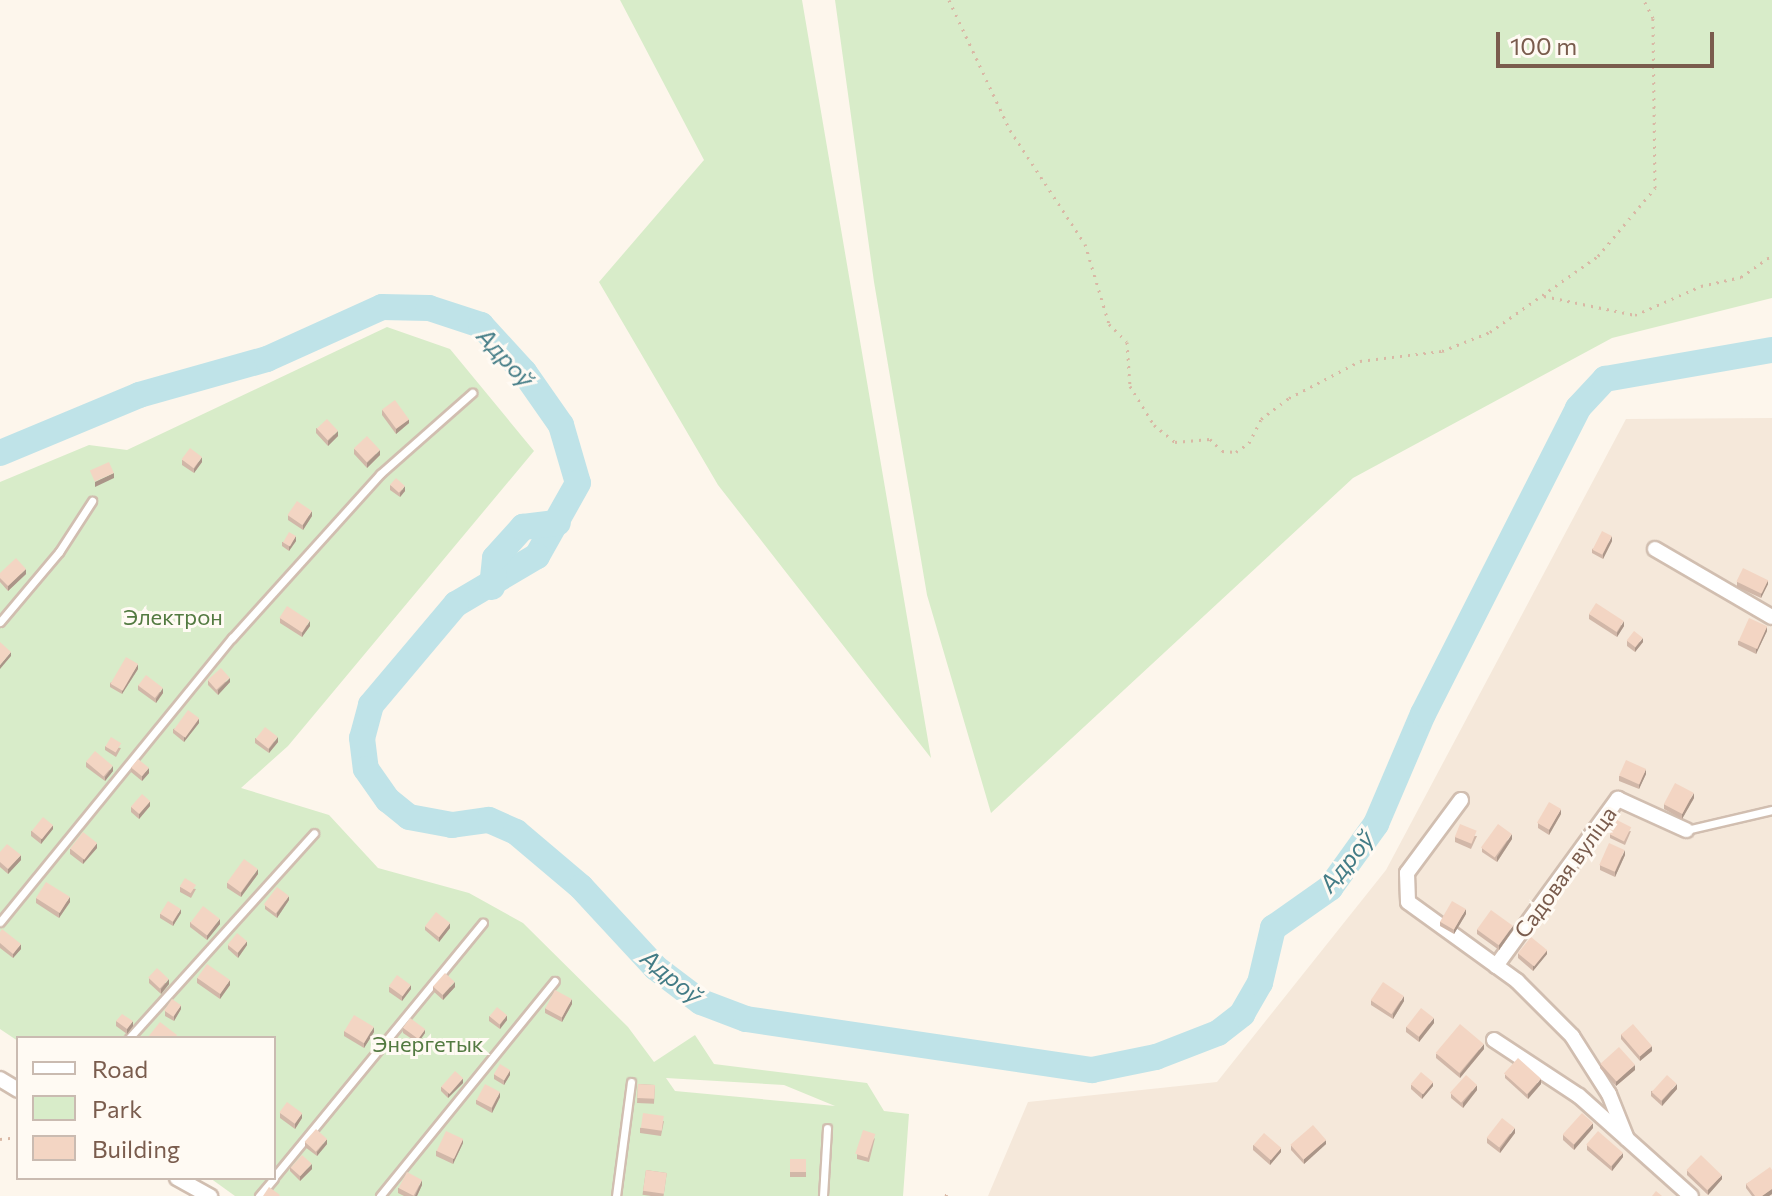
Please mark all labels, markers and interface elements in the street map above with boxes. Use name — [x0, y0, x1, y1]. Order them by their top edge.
scale bar — [1500, 16, 1718, 66]
text: 100 m — [1510, 31, 1577, 60]
water label: Адроў — [471, 321, 541, 393]
park label: Электрон — [123, 604, 223, 630]
street label: Садовая вуліца — [1508, 801, 1622, 943]
water label: Адроў — [1313, 825, 1379, 897]
water label: Адроў — [636, 943, 708, 1009]
park label: Энергетык — [372, 1031, 484, 1057]
legend — [16, 1036, 276, 1180]
text: Road — [92, 1054, 148, 1083]
text: Park — [92, 1094, 142, 1123]
text: Building — [92, 1134, 180, 1163]

